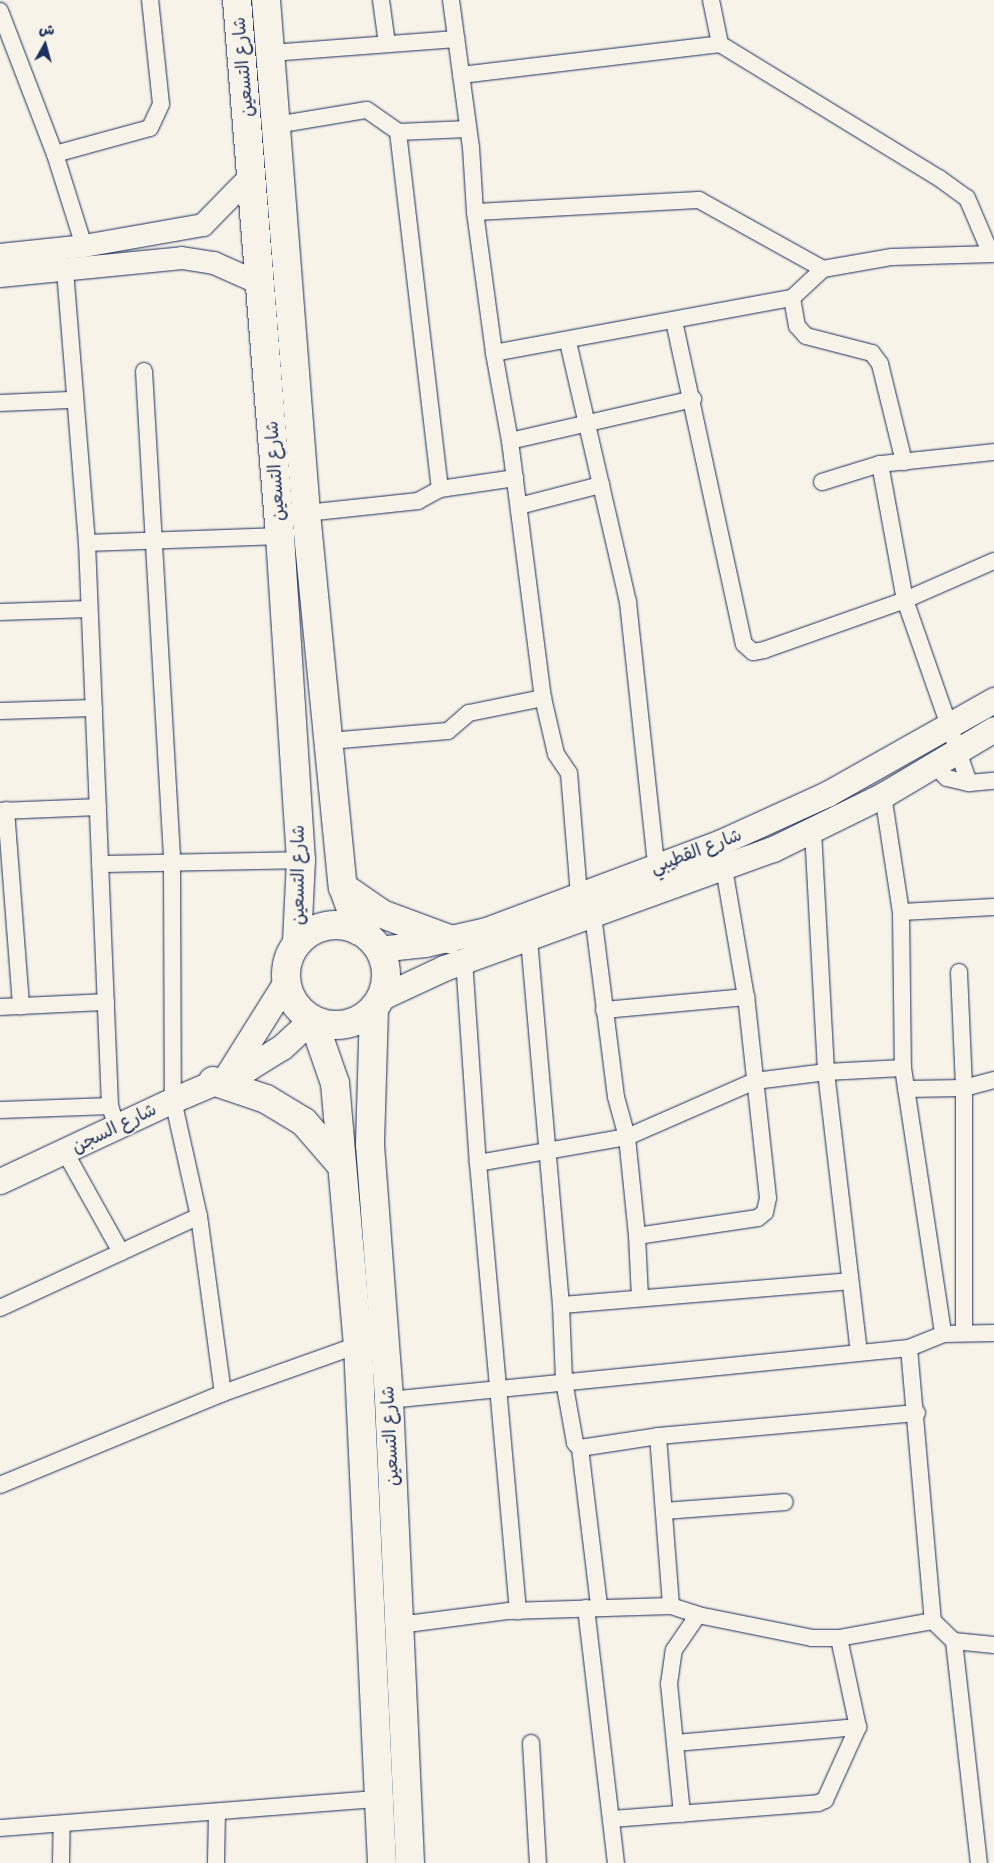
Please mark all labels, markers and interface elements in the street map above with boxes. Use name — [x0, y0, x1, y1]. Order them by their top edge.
street label: شارع التسعين — [228, 16, 258, 118]
north arrow — [20, 20, 70, 70]
text: ش — [38, 20, 56, 39]
street label: شارع التسعين — [261, 420, 289, 522]
street label: شارع القطيبي — [647, 824, 745, 878]
street label: شارع التسعين — [287, 825, 309, 925]
street label: شارع السجن — [68, 1098, 160, 1158]
street label: شارع التسعين — [377, 1385, 403, 1487]

